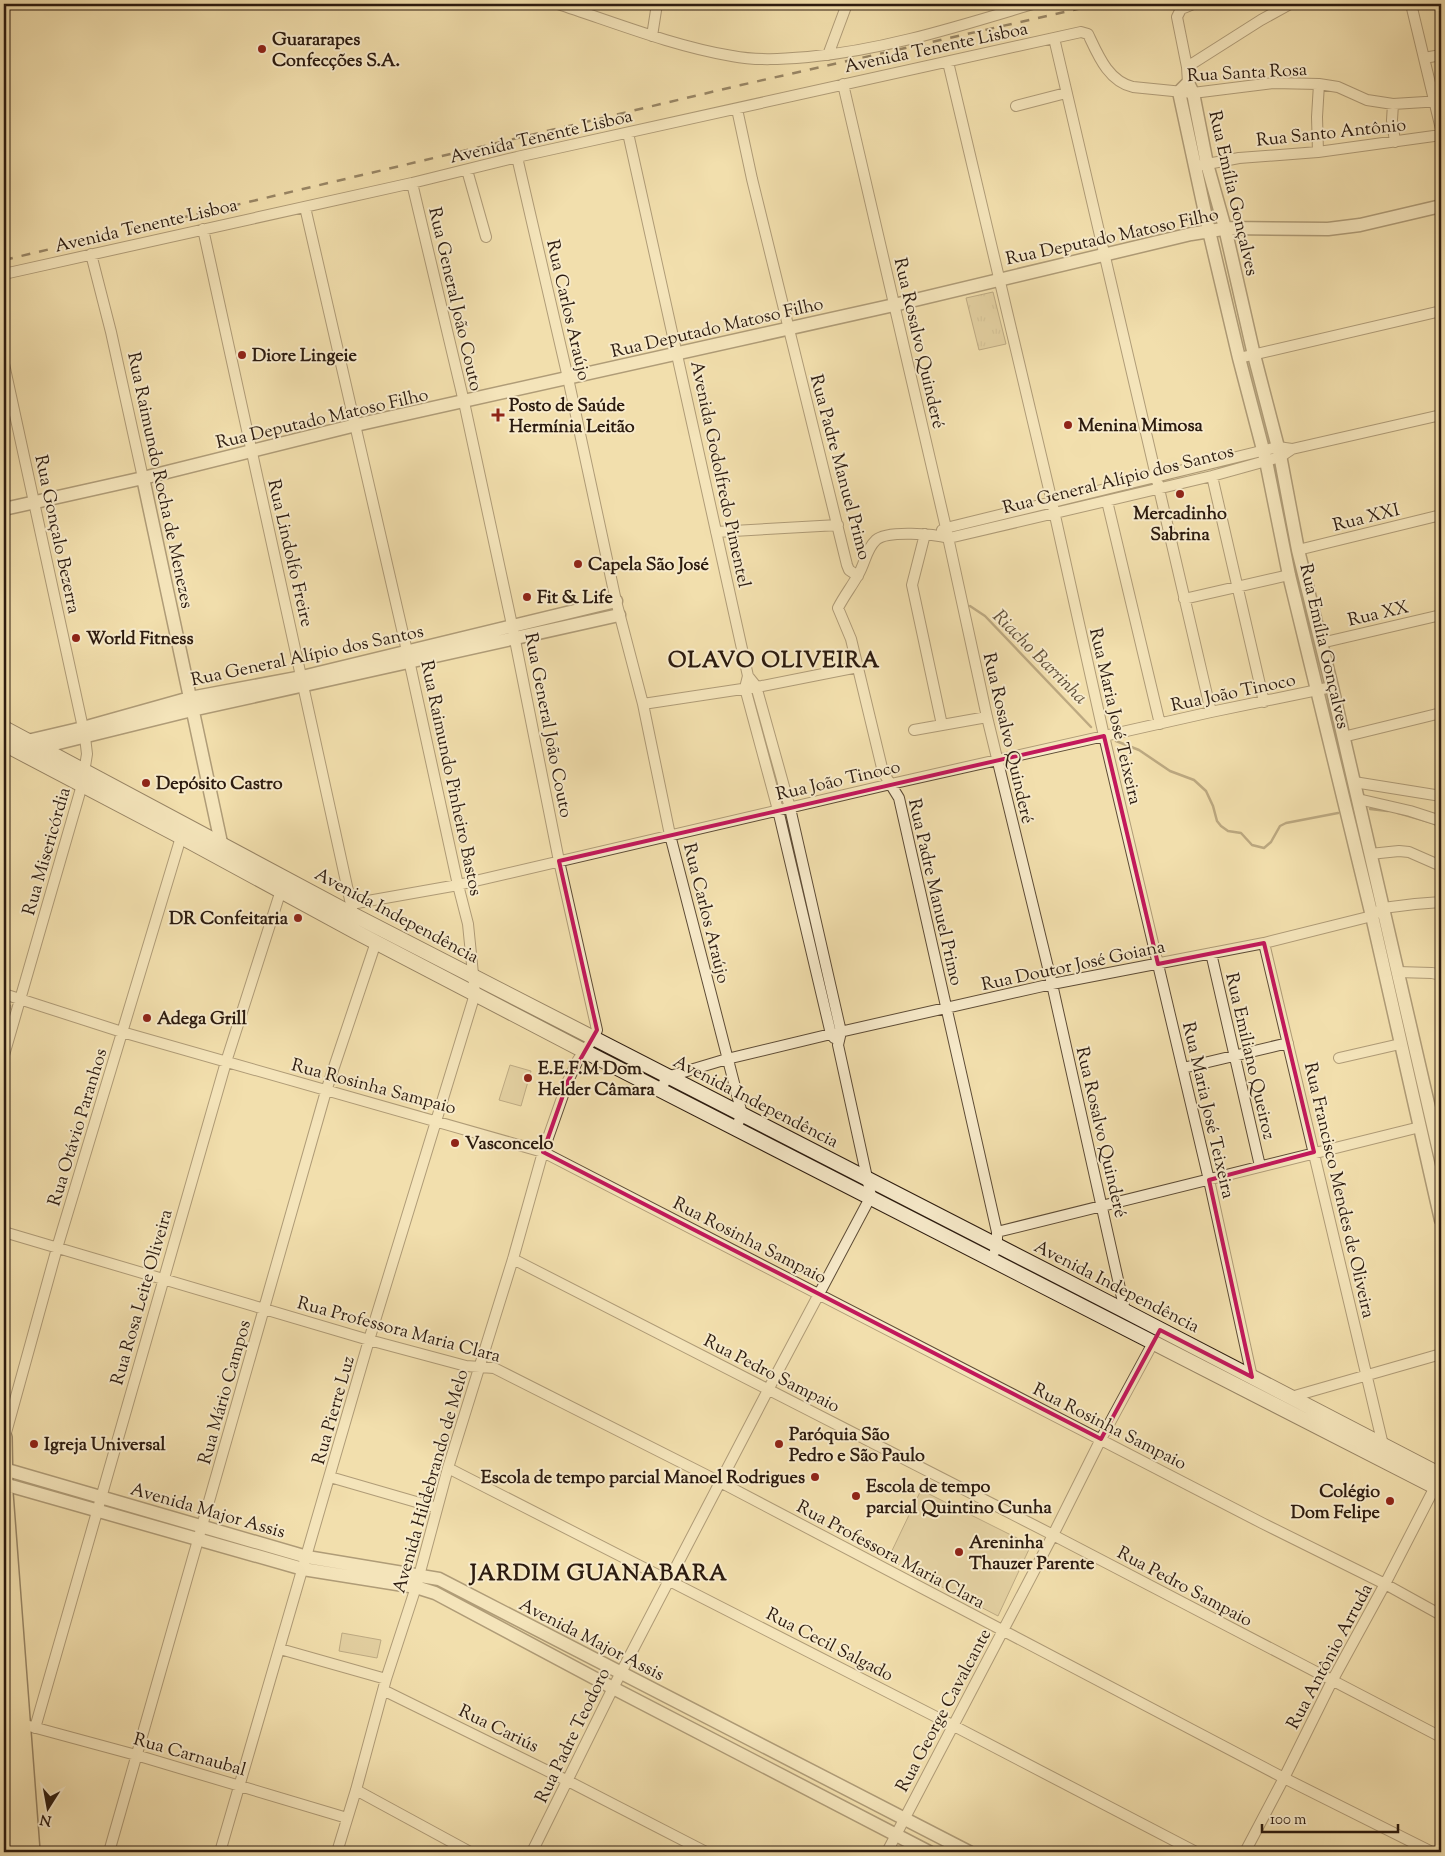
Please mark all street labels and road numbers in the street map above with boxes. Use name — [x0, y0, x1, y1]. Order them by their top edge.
street label: Avenida Tenente Lisboa — [842, 17, 1031, 81]
street label: Rua Santa Rosa — [1186, 58, 1308, 90]
street label: Avenida Tenente Lisboa — [447, 104, 635, 172]
street label: Rua Emília Gonçalves — [1200, 108, 1264, 279]
street label: Rua Santo Antônio — [1255, 113, 1408, 155]
street label: Avenida Tenente Lisboa — [52, 193, 240, 261]
street label: Rua Deputado Matoso Filho — [1004, 203, 1221, 273]
street label: Rua General João Couto — [420, 205, 488, 394]
street label: Rua Carlos Araújo — [538, 237, 596, 384]
street label: Rua Rosalvo Quinderé — [886, 256, 950, 431]
street label: Rua Deputado Matoso Filho — [609, 292, 826, 366]
street label: Rua Raimundo Rocha de Menezes — [119, 350, 199, 611]
street label: Avenida Godolfredo Pimentel — [682, 359, 756, 590]
street label: Rua Padre Manuel Primo — [802, 372, 876, 563]
street label: Rua Deputado Matoso Filho — [214, 383, 431, 457]
street label: Rua General Alípio dos Santos — [1000, 440, 1237, 522]
street label: Rua Gonçalo Bezerra — [27, 453, 86, 616]
street label: Rua Lindolfo Freire — [259, 477, 319, 630]
street label: Rua XXI — [1330, 498, 1403, 540]
street label: Rua Emília Gonçalves — [1291, 561, 1355, 732]
street label: Rua XX — [1345, 595, 1412, 635]
street label: Rua General Alípio dos Santos — [189, 620, 426, 694]
street label: Rua Maria José Teixeira — [1081, 626, 1147, 807]
street label: Rua General João Couto — [516, 631, 578, 820]
street label: Rua Rosalvo Quinderé — [975, 651, 1039, 826]
street label: Rua Raimundo Pinheiro Bastos — [412, 658, 488, 899]
street label: Rua João Tinoco — [1169, 668, 1298, 720]
street label: Rua João Tinoco — [774, 755, 903, 809]
street label: Rua Misericórdia — [17, 784, 79, 919]
street label: Rua Padre Manuel Primo — [900, 796, 968, 989]
street label: Rua Carlos Araújo — [675, 841, 735, 987]
street label: Avenida Independência — [309, 862, 483, 971]
street label: Rua Doutor José Goiana — [979, 935, 1168, 999]
street label: Rua Emiliano Queiroz — [1217, 970, 1281, 1143]
street label: Rua Maria José Teixeira — [1174, 1020, 1240, 1201]
street label: Rua Rosalvo Quinderé — [1068, 1045, 1132, 1220]
street label: Rua Otávio Paranhos — [43, 1046, 115, 1210]
street label: Avenida Independência — [668, 1050, 842, 1156]
street label: Rua Rosinha Sampaio — [288, 1053, 459, 1122]
street label: Rua Francisco Mendes de Oliveira — [1296, 1060, 1380, 1321]
street label: Rua Rosinha Sampaio — [668, 1192, 831, 1292]
street label: Rua Rosa Leite Oliveira — [105, 1207, 180, 1388]
street label: Avenida Independência — [1029, 1235, 1203, 1341]
street label: Rua Professora Maria Clara — [294, 1291, 503, 1371]
street label: Rua Mário Campos — [193, 1317, 259, 1468]
street label: Rua Pedro Sampaio — [698, 1329, 844, 1420]
street label: Rua Pierre Luz — [307, 1353, 363, 1468]
street label: Avenida Hildebrando de Melo — [387, 1366, 476, 1597]
street label: Rua Rosinha Sampaio — [1028, 1378, 1191, 1478]
street label: Avenida Major Assis — [127, 1477, 288, 1546]
street label: Rua Professora Maria Clara — [791, 1495, 989, 1616]
street label: Rua Pedro Sampaio — [1112, 1541, 1257, 1635]
street label: Rua Antônio Arruda — [1281, 1579, 1380, 1735]
street label: Avenida Major Assis — [514, 1593, 668, 1689]
street label: Rua Cecil Salgado — [761, 1602, 897, 1689]
street label: Rua George Cavalcante — [891, 1625, 999, 1797]
street label: Rua Padre Teodoro — [530, 1664, 618, 1808]
street label: Rua Cariús — [454, 1699, 543, 1760]
street label: Rua Carnaubal — [130, 1727, 249, 1784]

